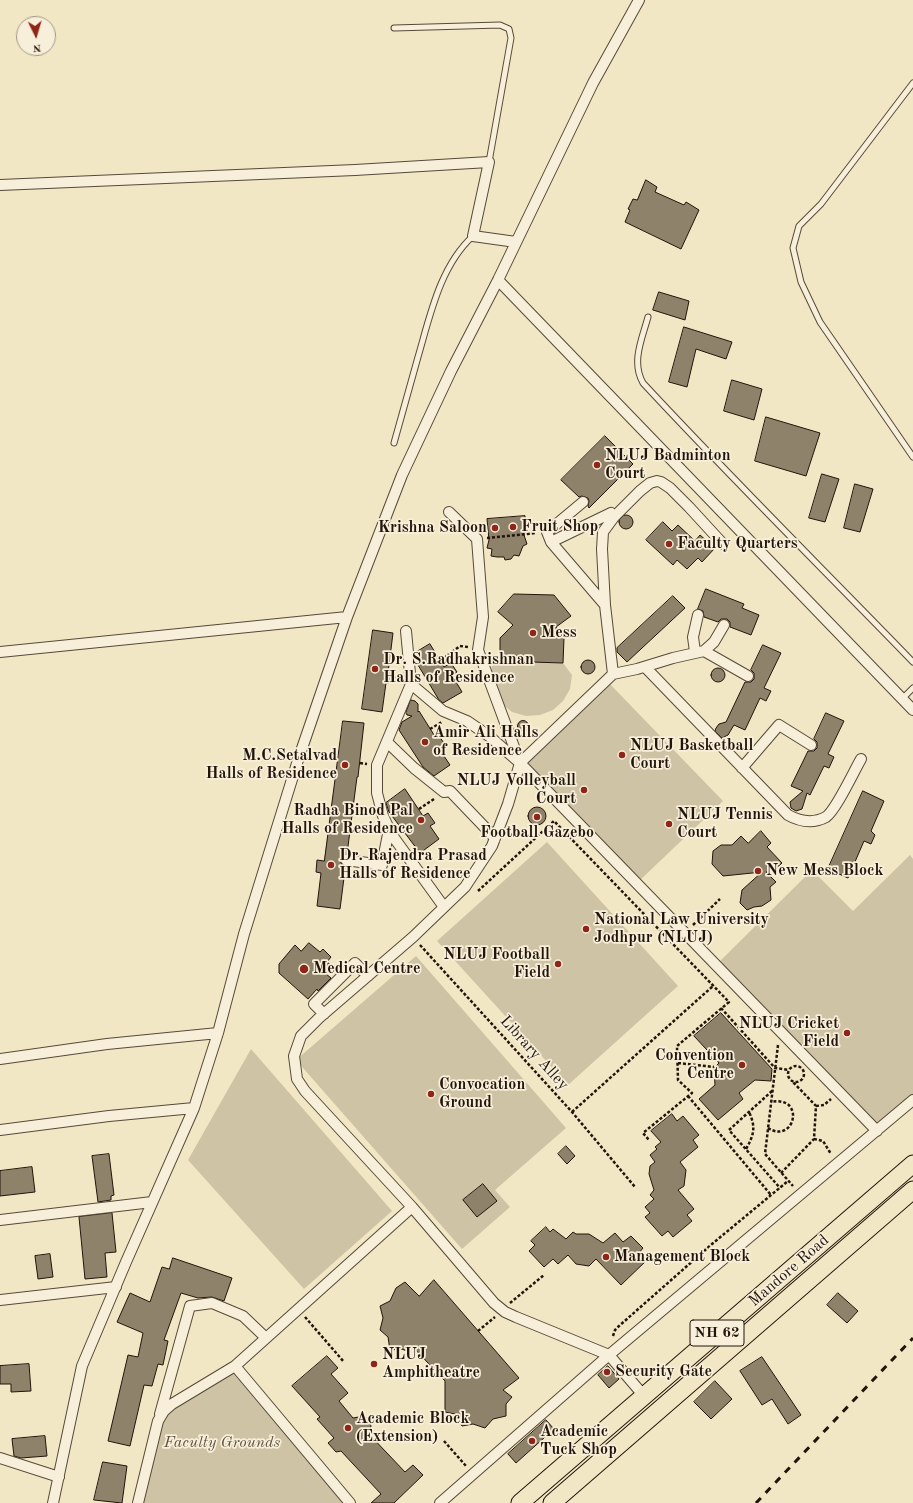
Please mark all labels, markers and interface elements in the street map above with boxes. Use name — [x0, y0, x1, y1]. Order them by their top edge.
north arrow — [16, 16, 56, 56]
text: N — [32, 42, 42, 53]
place label: NLUJ Badminton Court — [605, 446, 731, 484]
marker: NLUJ Badminton Court — [592, 460, 602, 470]
place label: Fruit Shop — [521, 517, 598, 537]
place label: Krishna Saloon — [378, 518, 487, 538]
marker: Fruit Shop — [508, 522, 518, 532]
marker: Krishna Saloon — [490, 523, 500, 533]
place label: Faculty Quarters — [677, 534, 798, 554]
marker: Faculty Quarters — [664, 539, 674, 549]
place label: Mess — [541, 623, 577, 643]
marker: Mess — [528, 628, 538, 638]
place label: Dr. S.Radhakrishnan Halls of Residence — [383, 650, 534, 688]
marker: Dr. S.Radhakrishnan Halls of Residence — [370, 664, 380, 674]
place label: Amir Ali Halls of Residence — [433, 723, 538, 761]
place label: NLUJ Basketball Court — [630, 736, 753, 774]
marker: Amir Ali Halls of Residence — [420, 737, 430, 747]
place label: M.C.Setalvad Halls of Residence — [205, 746, 337, 784]
marker: NLUJ Basketball Court — [617, 750, 627, 760]
marker: M.C.Setalvad Halls of Residence — [340, 760, 350, 770]
place label: NLUJ Volleyball Court — [457, 771, 576, 809]
marker: NLUJ Volleyball Court — [579, 785, 589, 795]
place label: Radha Binod Pal Halls of Residence — [281, 801, 413, 839]
place label: NLUJ Tennis Court — [677, 805, 773, 843]
marker: Football Gazebo — [532, 812, 542, 822]
marker: Radha Binod Pal Halls of Residence — [416, 815, 426, 825]
marker: NLUJ Tennis Court — [664, 819, 674, 829]
place label: Football Gazebo — [480, 823, 594, 843]
place label: Dr. Rajendra Prasad Halls of Residence — [339, 846, 487, 884]
marker: Dr. Rajendra Prasad Halls of Residence — [326, 860, 336, 870]
place label: New Mess Block — [766, 861, 884, 881]
marker: New Mess Block — [753, 866, 763, 876]
place label: National Law University Jodhpur (NLUJ) — [594, 910, 769, 948]
marker: National Law University Jodhpur (NLUJ) — [581, 924, 591, 934]
place label: NLUJ Football Field — [443, 945, 550, 983]
place label: Medical Centre — [313, 959, 420, 979]
marker: NLUJ Football Field — [553, 959, 563, 969]
marker: Medical Centre — [298, 963, 310, 975]
street label: Library Alley — [495, 1012, 573, 1094]
place label: NLUJ Cricket Field — [739, 1014, 839, 1052]
marker: NLUJ Cricket Field — [842, 1028, 852, 1038]
place label: Convention Centre — [655, 1046, 734, 1084]
marker: Convention Centre — [737, 1060, 747, 1070]
place label: Convocation Ground — [439, 1075, 525, 1113]
marker: Convocation Ground — [426, 1089, 436, 1099]
street label: Mandore Road — [745, 1231, 833, 1311]
place label: Management Block — [614, 1247, 750, 1267]
marker: Management Block — [601, 1252, 611, 1262]
road number: NH 62 — [690, 1320, 744, 1346]
place label: NLUJ Amphitheatre — [382, 1345, 480, 1383]
marker: NLUJ Amphitheatre — [369, 1359, 379, 1369]
place label: Security Gate — [615, 1362, 712, 1382]
marker: Security Gate — [602, 1367, 612, 1377]
place label: Academic Block (Extension) — [356, 1409, 470, 1447]
place label: Academic Tuck Shop — [540, 1422, 617, 1460]
marker: Academic Block (Extension) — [343, 1423, 353, 1433]
park label: Faculty Grounds — [164, 1433, 280, 1453]
marker: Academic Tuck Shop — [527, 1436, 537, 1446]

